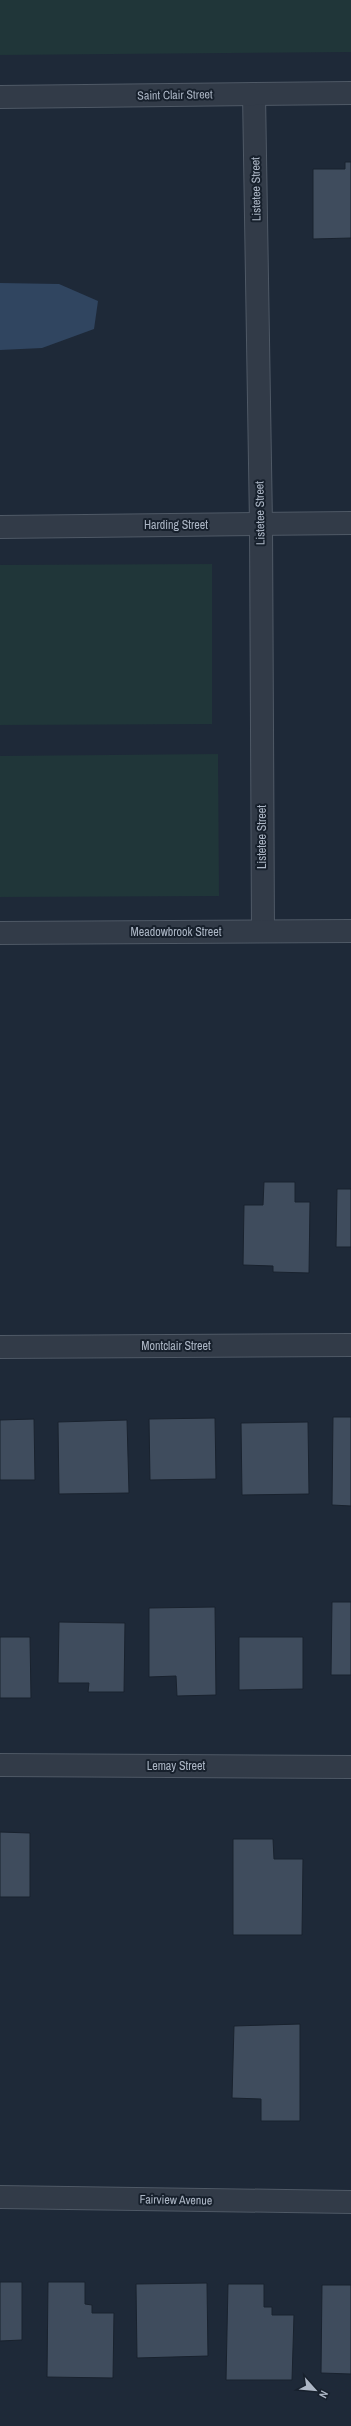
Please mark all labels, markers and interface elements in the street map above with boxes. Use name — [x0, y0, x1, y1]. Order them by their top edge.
street label: Saint Clair Street — [137, 86, 213, 104]
street label: Listetee Street — [247, 157, 265, 221]
street label: Listetee Street — [251, 481, 269, 545]
street label: Harding Street — [144, 517, 208, 533]
street label: Listetee Street — [254, 805, 270, 869]
street label: Meadowbrook Street — [131, 924, 222, 940]
street label: Montclair Street — [141, 1338, 211, 1354]
street label: Lemay Street — [147, 1758, 206, 1774]
street label: Fairview Avenue — [140, 2191, 212, 2209]
north arrow — [295, 2370, 335, 2410]
text: N — [316, 2388, 332, 2401]

